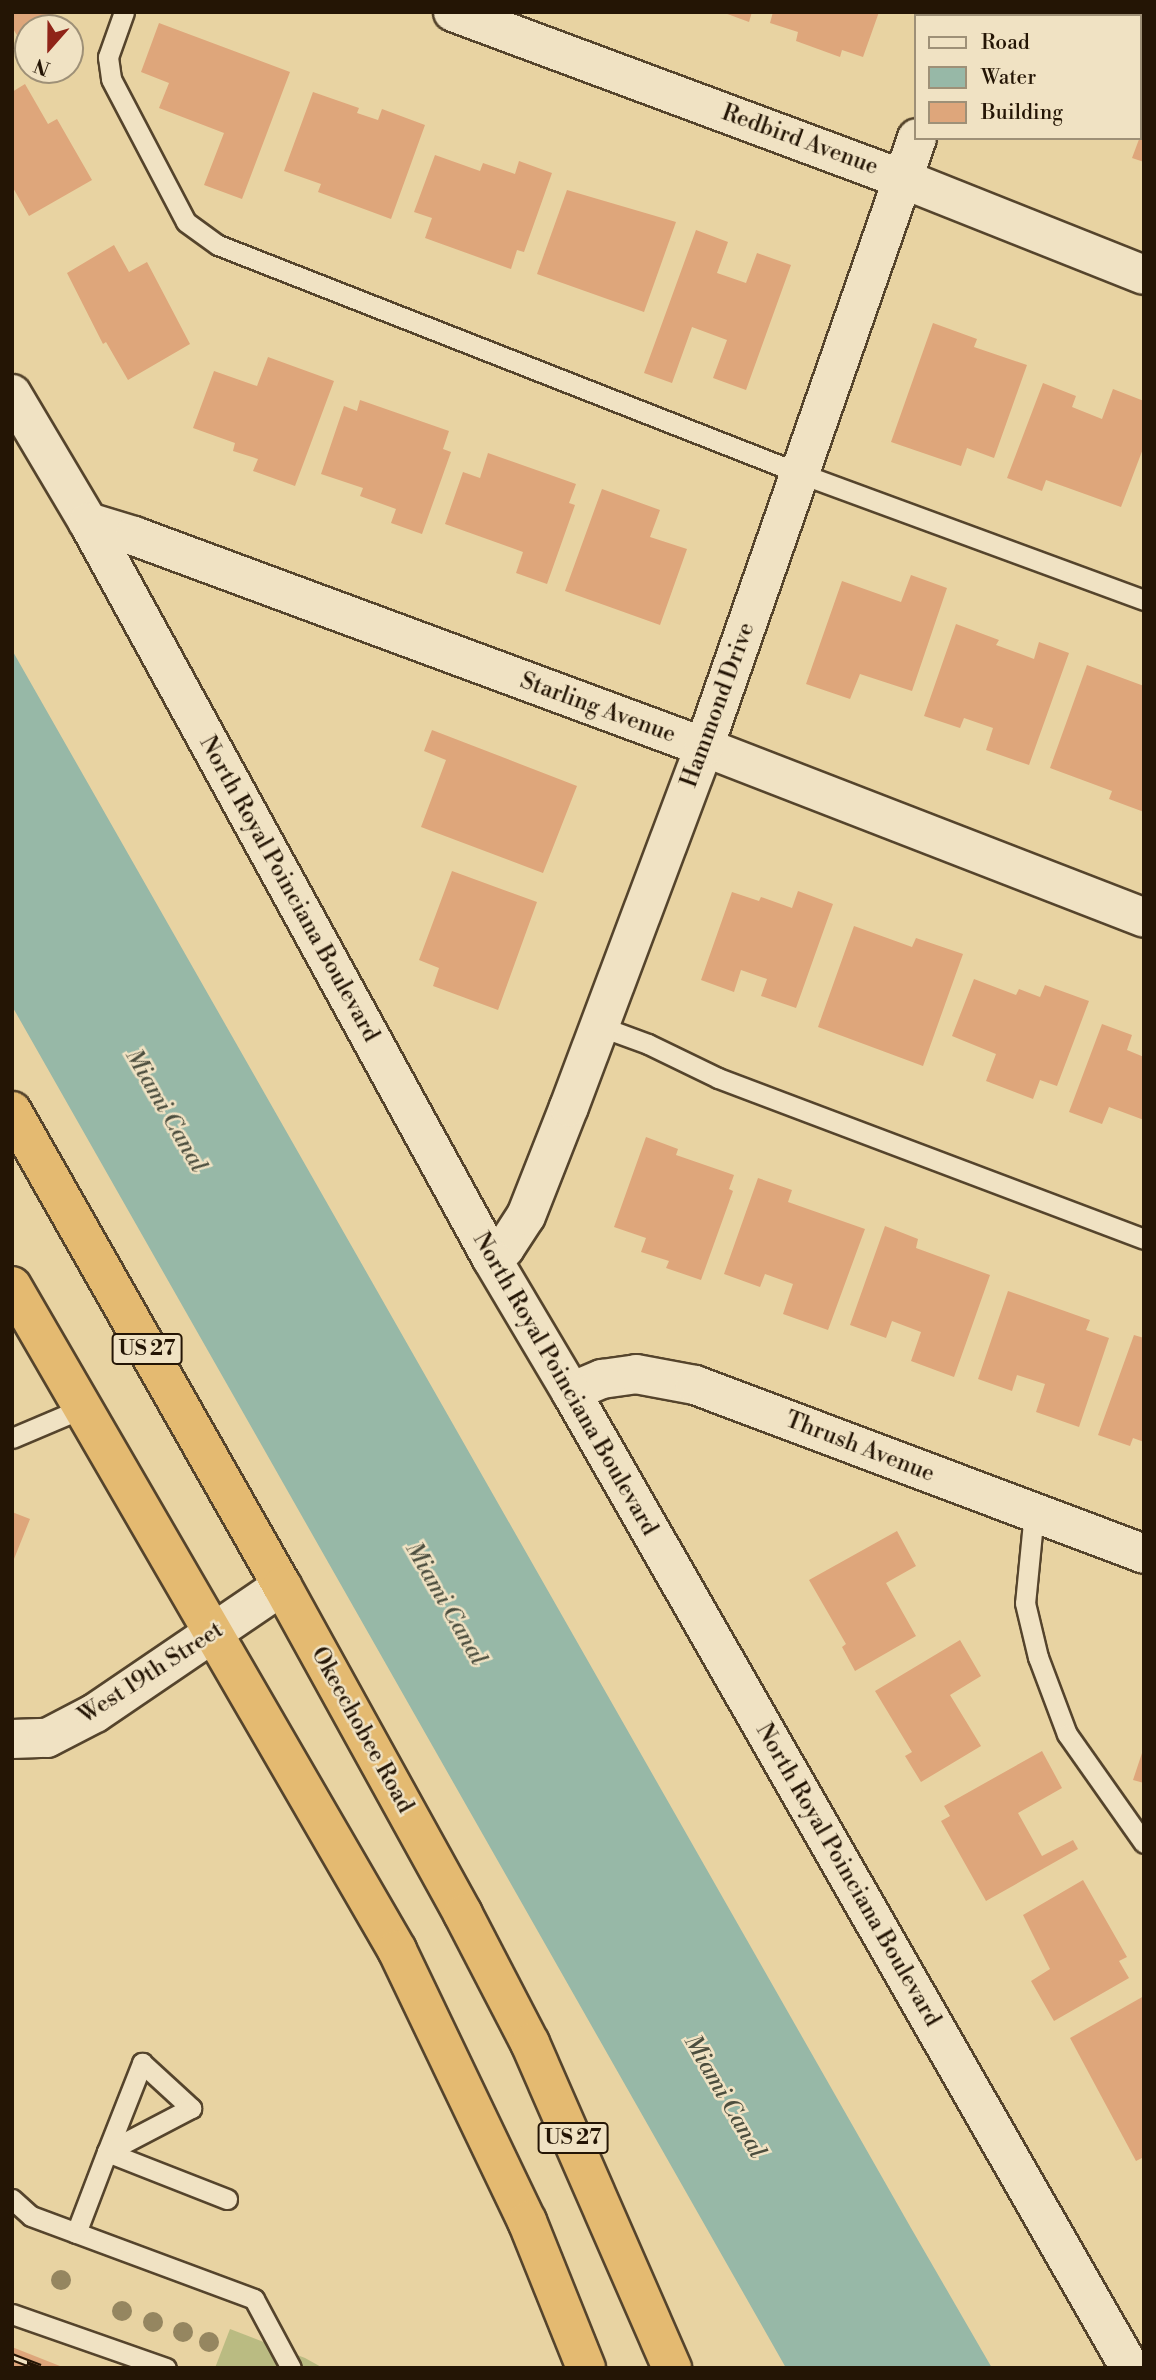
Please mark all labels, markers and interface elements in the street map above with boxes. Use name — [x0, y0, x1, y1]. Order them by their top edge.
north arrow — [14, 14, 84, 84]
legend — [914, 14, 1142, 140]
text: Road — [981, 30, 1030, 56]
text: N — [31, 53, 54, 81]
text: Water — [981, 65, 1036, 91]
street label: Redbird Avenue — [718, 99, 882, 181]
text: Building — [981, 100, 1063, 126]
street label: Hammond Drive — [675, 619, 761, 791]
street label: Starling Avenue — [516, 667, 680, 749]
street label: North Royal Poinciana Boulevard — [193, 731, 385, 1047]
water label: Miami Canal — [118, 1044, 212, 1178]
street label: North Royal Poinciana Boulevard — [467, 1228, 663, 1540]
road number: US 27 — [110, 1332, 184, 1366]
street label: Thrush Avenue — [782, 1406, 938, 1488]
water label: Miami Canal — [398, 1537, 492, 1671]
street label: West 19th Street — [74, 1616, 228, 1730]
street label: Okeechobee Road — [305, 1642, 419, 1818]
street label: North Royal Poinciana Boulevard — [750, 1719, 946, 2031]
water label: Miami Canal — [677, 2030, 771, 2164]
road number: US 27 — [536, 2120, 610, 2156]

